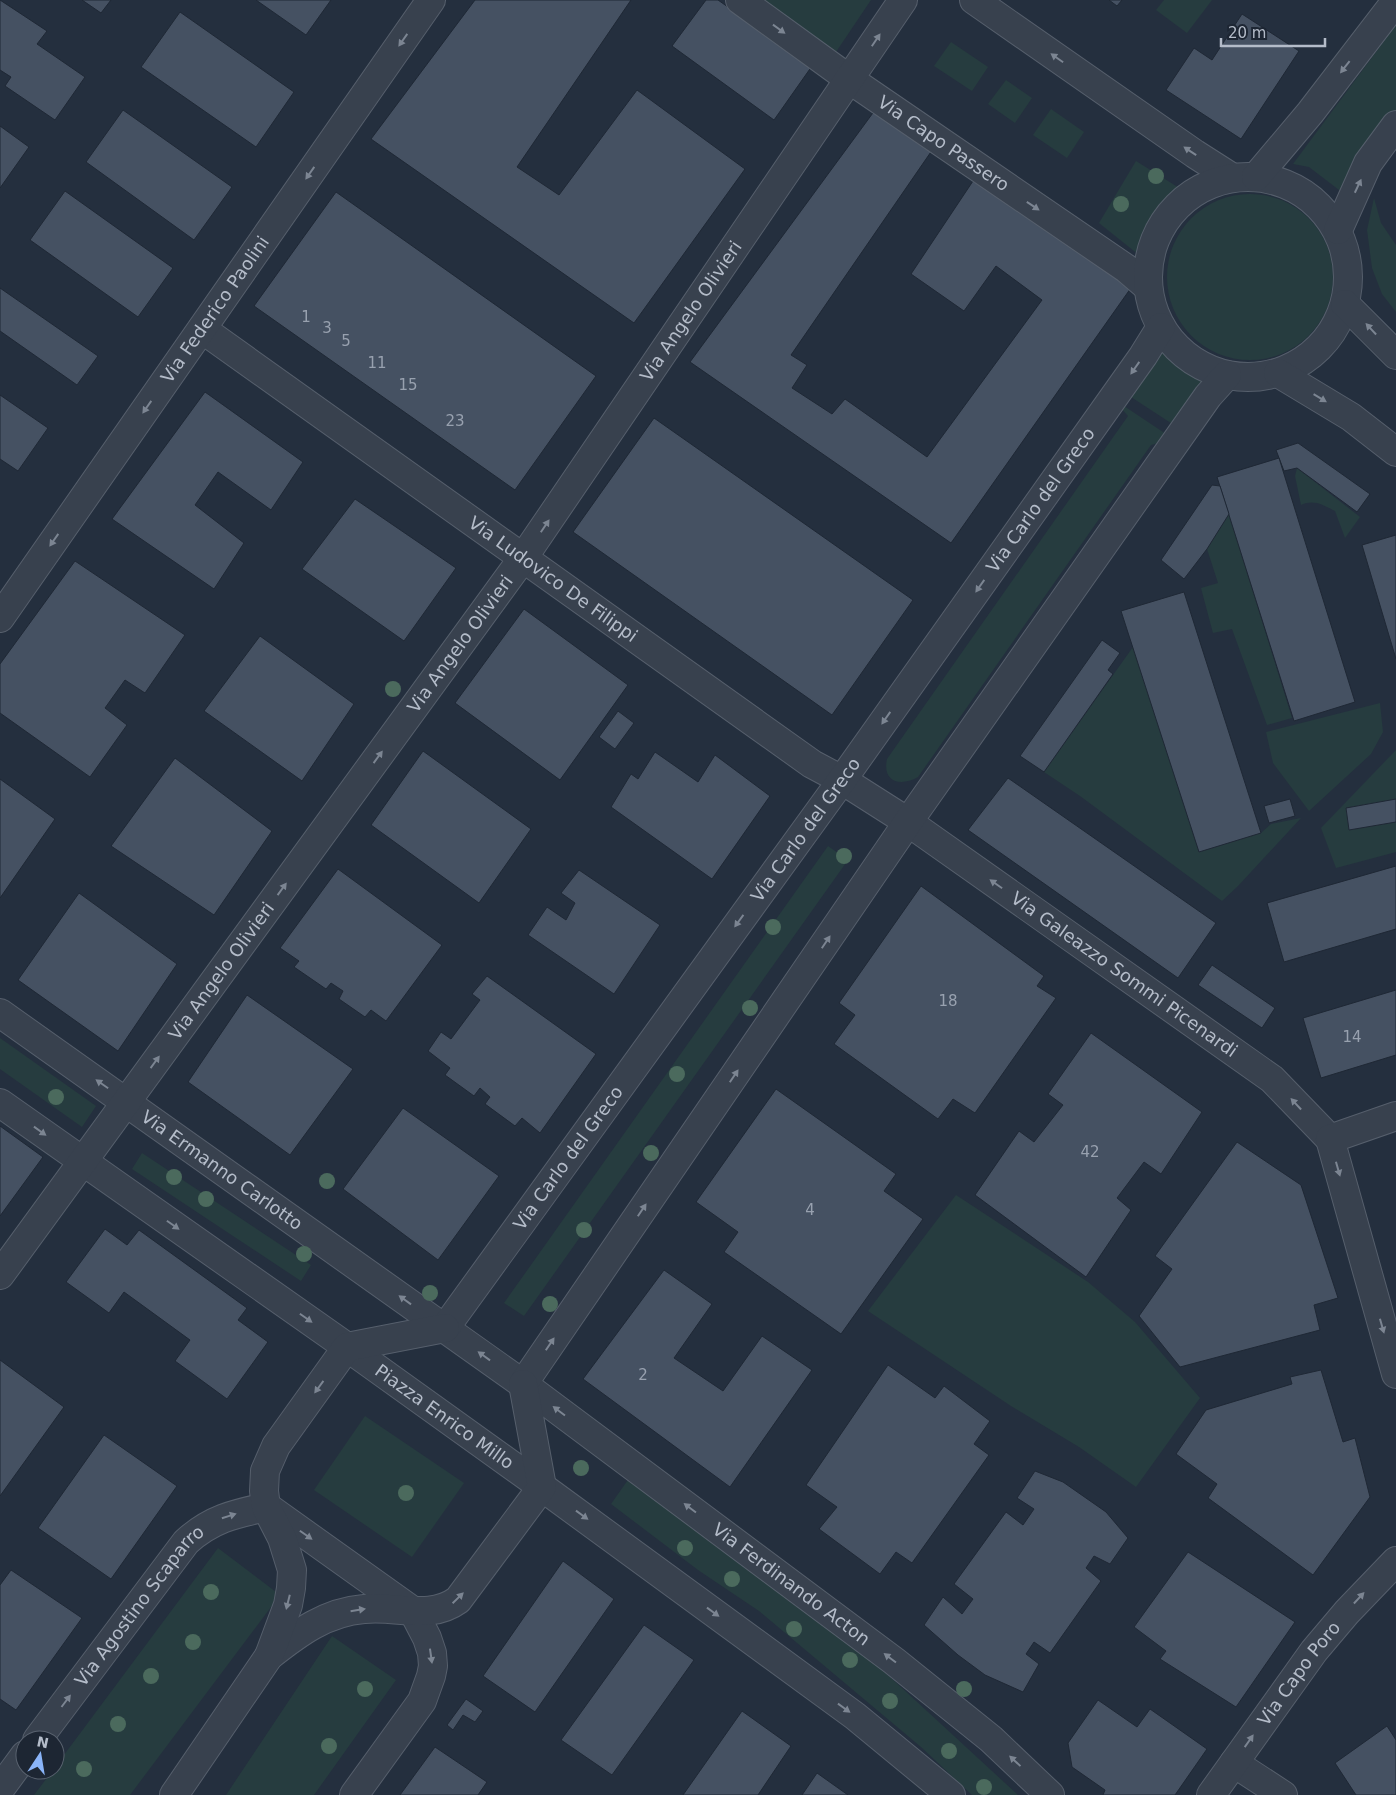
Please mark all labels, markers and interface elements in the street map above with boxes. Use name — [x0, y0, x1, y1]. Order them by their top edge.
scale bar — [1221, 15, 1325, 47]
one-way arrow — [772, 24, 786, 34]
text: 20 m — [1228, 24, 1266, 42]
one-way arrow — [398, 33, 408, 47]
one-way arrow — [871, 33, 881, 46]
one-way arrow — [1050, 53, 1064, 63]
one-way arrow — [1340, 60, 1350, 74]
street label: Via Capo Passero — [874, 91, 1013, 195]
one-way arrow — [1184, 146, 1197, 156]
one-way arrow — [305, 167, 315, 180]
one-way arrow — [1354, 179, 1362, 193]
one-way arrow — [1027, 201, 1040, 211]
street label: Via Federico Paolini — [156, 232, 273, 387]
street label: Via Angelo Olivieri — [635, 237, 746, 385]
house number: 1 — [301, 308, 311, 326]
house number: 3 — [322, 319, 332, 337]
one-way arrow — [1365, 324, 1377, 336]
house number: 5 — [341, 332, 351, 350]
house number: 11 — [367, 354, 387, 372]
one-way arrow — [1130, 361, 1140, 375]
house number: 15 — [398, 376, 418, 394]
one-way arrow — [1313, 393, 1326, 402]
one-way arrow — [142, 400, 152, 414]
house number: 23 — [445, 412, 465, 430]
street label: Via Carlo del Greco — [982, 423, 1099, 576]
street label: Via Ludovico De Filippi — [465, 512, 642, 646]
one-way arrow — [540, 520, 550, 533]
one-way arrow — [49, 534, 59, 547]
street label: Via Angelo Olivieri — [403, 571, 517, 717]
one-way arrow — [975, 579, 985, 593]
one-way arrow — [881, 711, 891, 725]
one-way arrow — [373, 750, 383, 764]
street label: Via Carlo del Greco — [746, 754, 864, 906]
one-way arrow — [989, 879, 1003, 889]
one-way arrow — [277, 882, 287, 895]
street label: Via Galeazzo Sommi Picenardi — [1007, 887, 1242, 1061]
street label: Via Angelo Olivieri — [164, 898, 278, 1044]
one-way arrow — [734, 914, 745, 927]
one-way arrow — [821, 935, 831, 949]
house number: 18 — [938, 992, 958, 1010]
house number: 14 — [1342, 1028, 1362, 1046]
one-way arrow — [150, 1056, 161, 1069]
one-way arrow — [729, 1069, 739, 1083]
one-way arrow — [95, 1079, 108, 1089]
street label: Via Carlo del Greco — [509, 1082, 627, 1234]
one-way arrow — [1290, 1098, 1302, 1110]
street label: Via Ermanno Carlotto — [138, 1106, 307, 1234]
one-way arrow — [33, 1126, 46, 1137]
house number: 42 — [1080, 1143, 1100, 1161]
one-way arrow — [1335, 1162, 1343, 1177]
house number: 4 — [805, 1201, 815, 1219]
one-way arrow — [637, 1203, 647, 1217]
one-way arrow — [166, 1220, 179, 1230]
one-way arrow — [399, 1294, 412, 1305]
one-way arrow — [299, 1313, 313, 1323]
one-way arrow — [1379, 1318, 1387, 1333]
one-way arrow — [545, 1337, 555, 1351]
one-way arrow — [477, 1351, 491, 1361]
street label: Piazza Enrico Millo — [371, 1360, 518, 1473]
house number: 2 — [638, 1366, 648, 1384]
one-way arrow — [314, 1380, 324, 1393]
one-way arrow — [553, 1406, 566, 1417]
one-way arrow — [684, 1503, 697, 1514]
one-way arrow — [575, 1510, 588, 1521]
one-way arrow — [221, 1512, 236, 1519]
street label: Via Ferdinando Acton — [709, 1518, 874, 1649]
street label: Via Agostino Scaparro — [70, 1520, 208, 1690]
one-way arrow — [299, 1530, 313, 1540]
one-way arrow — [452, 1592, 464, 1604]
one-way arrow — [1353, 1593, 1365, 1605]
one-way arrow — [284, 1595, 292, 1610]
one-way arrow — [350, 1606, 366, 1614]
one-way arrow — [706, 1606, 719, 1617]
street label: Via Capo Poro — [1253, 1617, 1344, 1730]
one-way arrow — [428, 1648, 436, 1664]
one-way arrow — [884, 1652, 897, 1663]
one-way arrow — [61, 1694, 71, 1708]
one-way arrow — [837, 1702, 850, 1713]
north arrow — [15, 1730, 65, 1780]
text: N — [35, 1733, 50, 1751]
one-way arrow — [1244, 1734, 1254, 1748]
one-way arrow — [1009, 1756, 1021, 1767]

